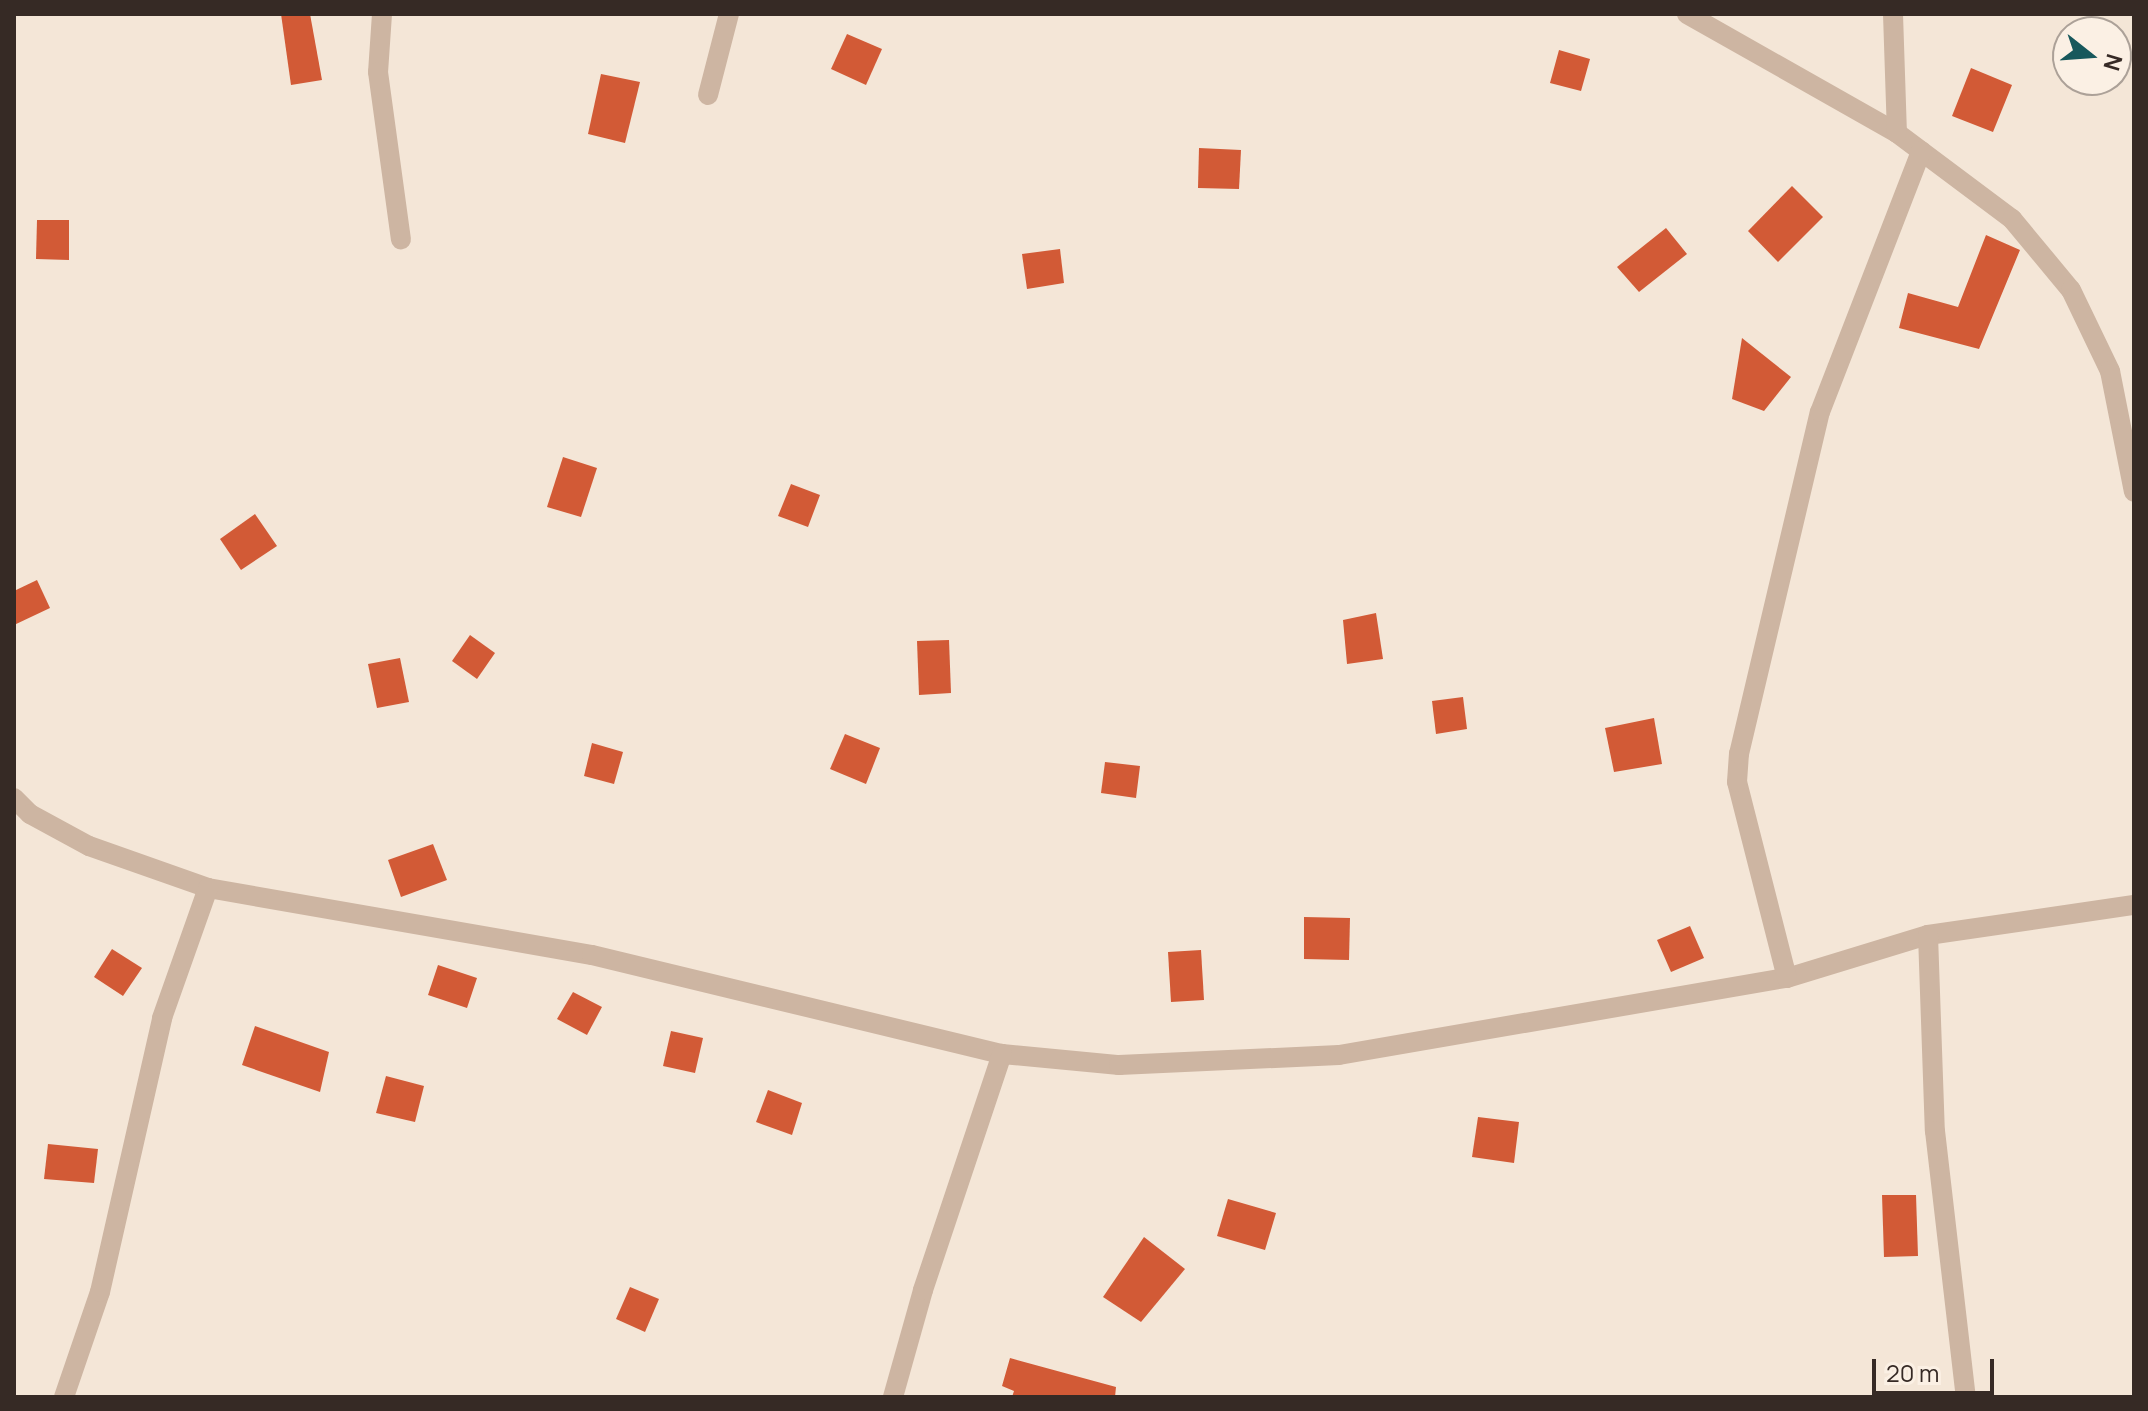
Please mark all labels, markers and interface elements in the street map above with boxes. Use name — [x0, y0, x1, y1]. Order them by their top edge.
north arrow — [2052, 16, 2132, 96]
text: N — [2096, 50, 2130, 74]
scale bar — [1876, 1343, 1998, 1393]
text: 20 m — [1886, 1356, 1939, 1389]

